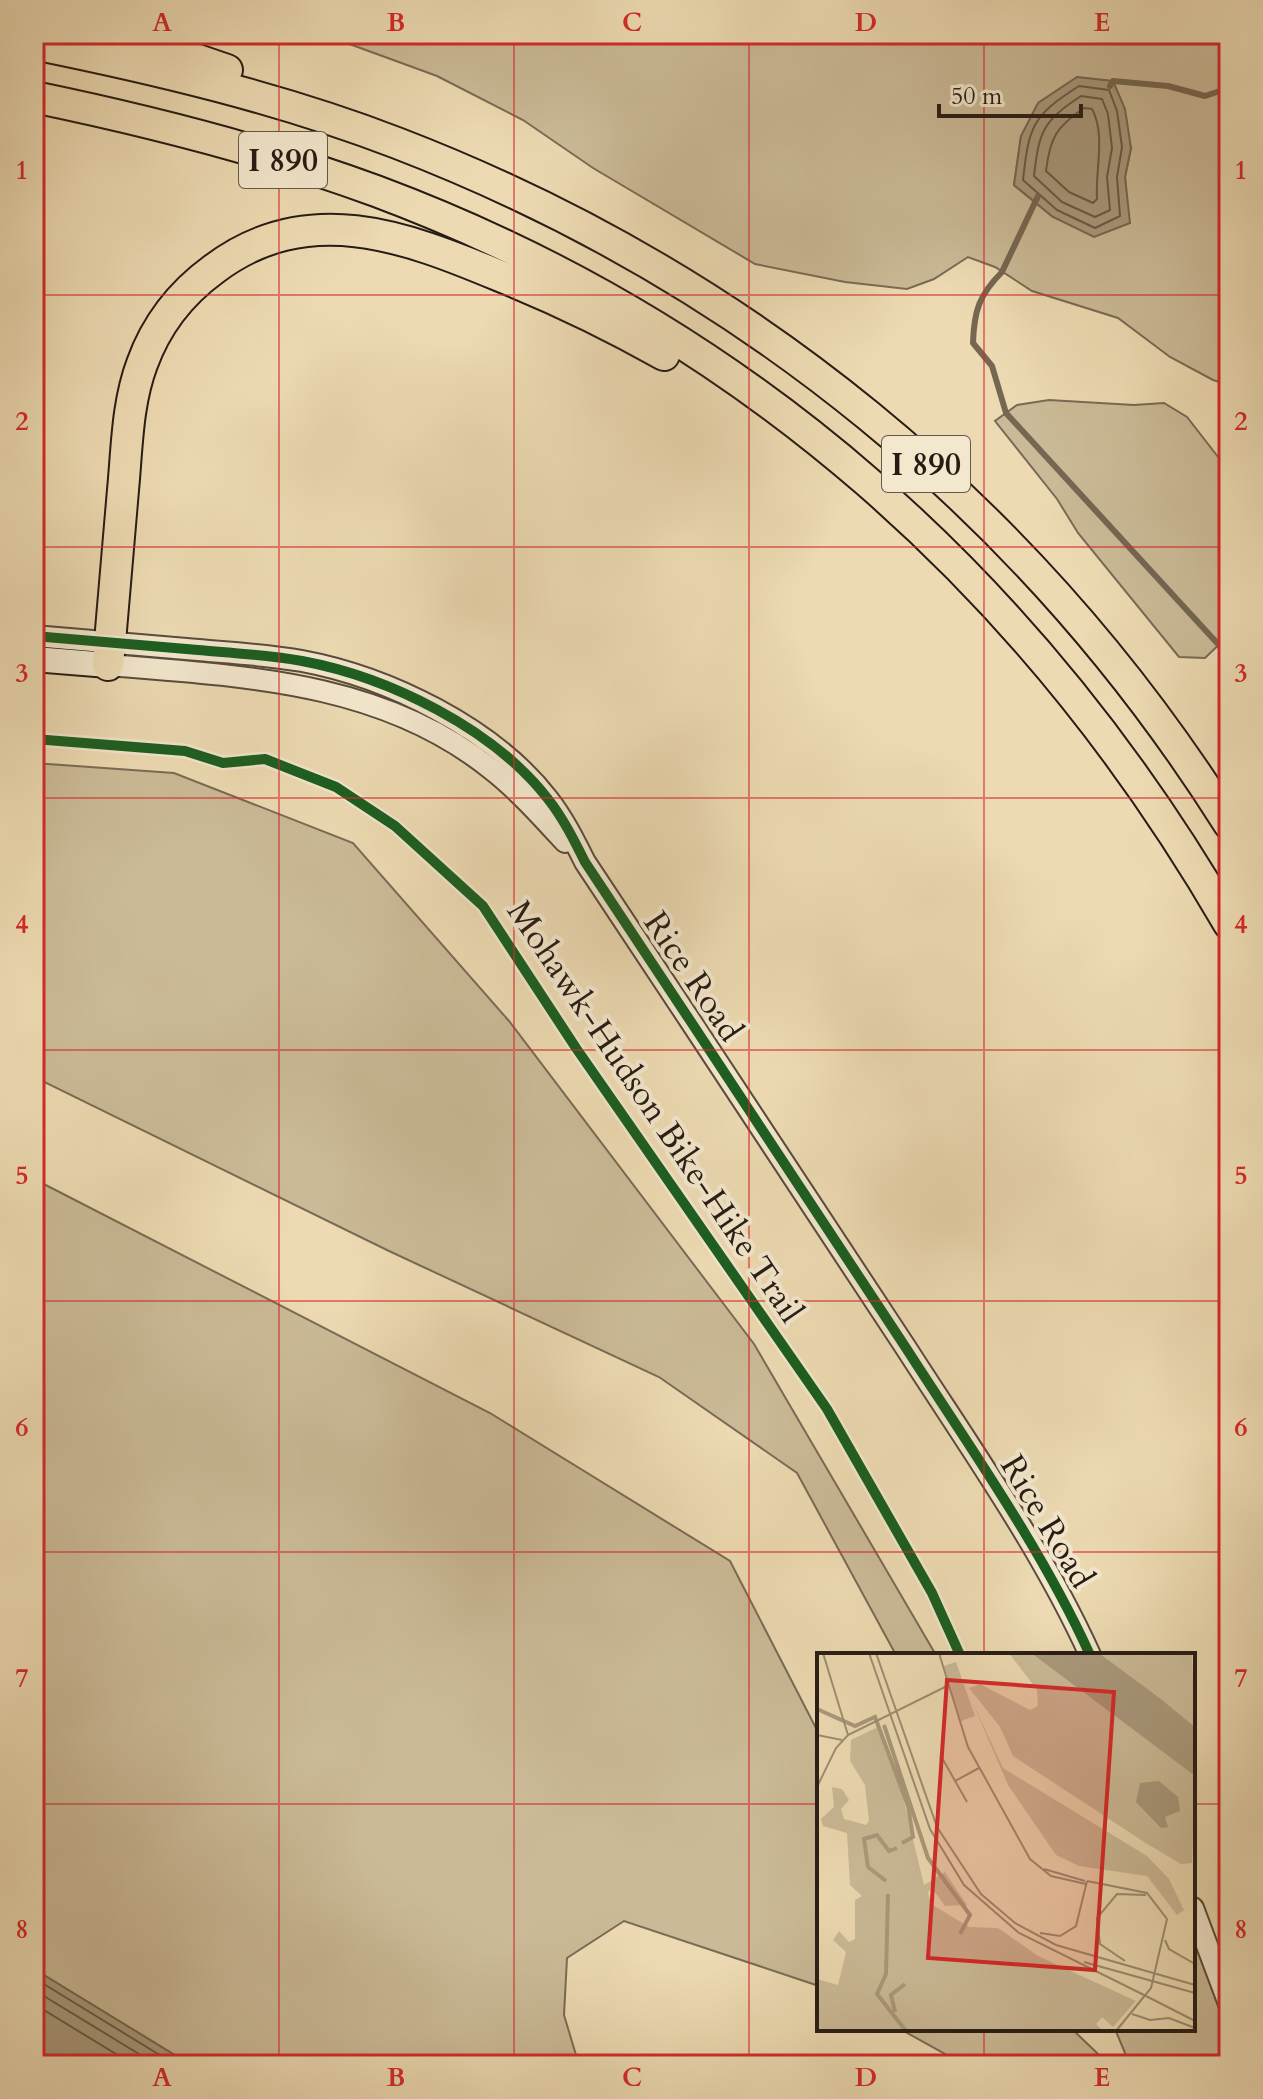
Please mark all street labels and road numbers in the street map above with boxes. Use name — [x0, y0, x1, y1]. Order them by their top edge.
road number: I 890 — [239, 132, 327, 188]
road number: I 890 — [882, 436, 970, 492]
street label: Mohawk-Hudson Bike-Hike Trail — [496, 891, 814, 1332]
street label: Rice Road — [633, 902, 754, 1051]
street label: Rice Road — [989, 1446, 1105, 1597]

